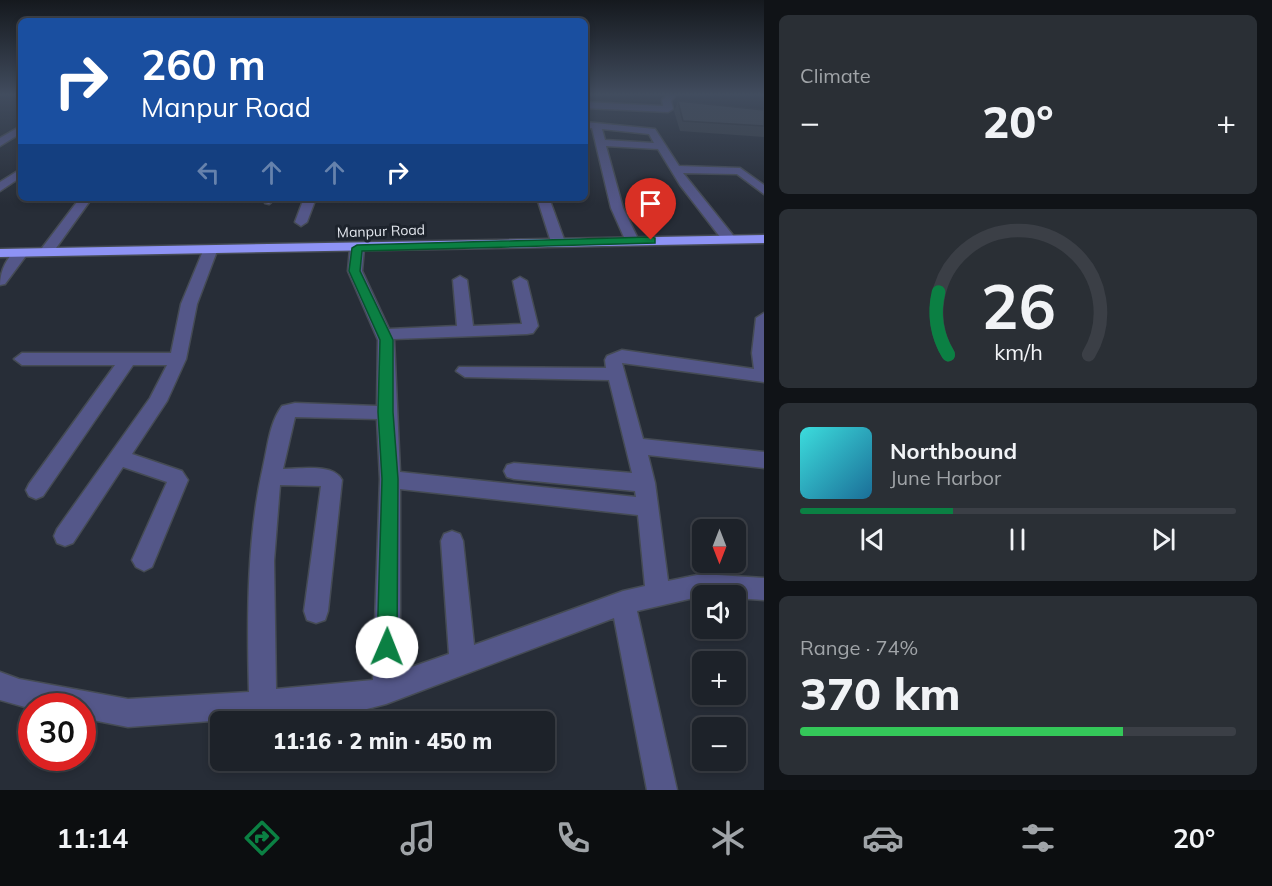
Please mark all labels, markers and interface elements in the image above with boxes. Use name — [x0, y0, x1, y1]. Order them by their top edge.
text: 260 m — [141, 38, 266, 91]
icon: right — [42, 42, 120, 120]
text: Climate — [800, 63, 871, 88]
text: Manpur Road — [141, 90, 311, 124]
text: 20° — [982, 93, 1054, 149]
text: − — [800, 101, 820, 142]
text: + — [1216, 101, 1236, 142]
icon: left — [192, 156, 225, 189]
icon: ahead — [255, 156, 288, 189]
icon: ahead — [318, 156, 351, 189]
icon: right — [381, 156, 414, 189]
pin — [625, 178, 676, 240]
icon: arrive — [634, 187, 667, 220]
street label: Manpur Road — [337, 220, 425, 242]
text: 26 — [981, 266, 1055, 345]
text: km/h — [994, 339, 1042, 366]
text: Northbound — [890, 437, 1017, 465]
text: June Harbor — [890, 465, 1001, 490]
north arrow — [692, 519, 746, 573]
map controls — [692, 519, 746, 771]
icon: previous — [856, 523, 889, 556]
icon: pause — [1001, 523, 1034, 556]
icon: next — [1147, 523, 1180, 556]
button: sound — [692, 585, 746, 639]
position arrow — [355, 615, 419, 679]
text: Range · 74% — [800, 635, 918, 660]
button: + — [692, 651, 746, 705]
text: 370 km — [800, 665, 961, 721]
speed limit sign: 30 — [18, 693, 96, 771]
button: − — [692, 717, 746, 771]
text: 11:16 · 2 min · 450 m — [273, 727, 492, 755]
icon: directions — [241, 817, 283, 859]
icon: music — [397, 817, 439, 859]
icon: phone — [552, 817, 594, 859]
icon: climate — [707, 817, 749, 859]
icon: car — [862, 817, 904, 859]
icon: filters — [1017, 817, 1059, 859]
text: 11:14 — [57, 821, 128, 855]
text: 20° — [1173, 821, 1215, 855]

